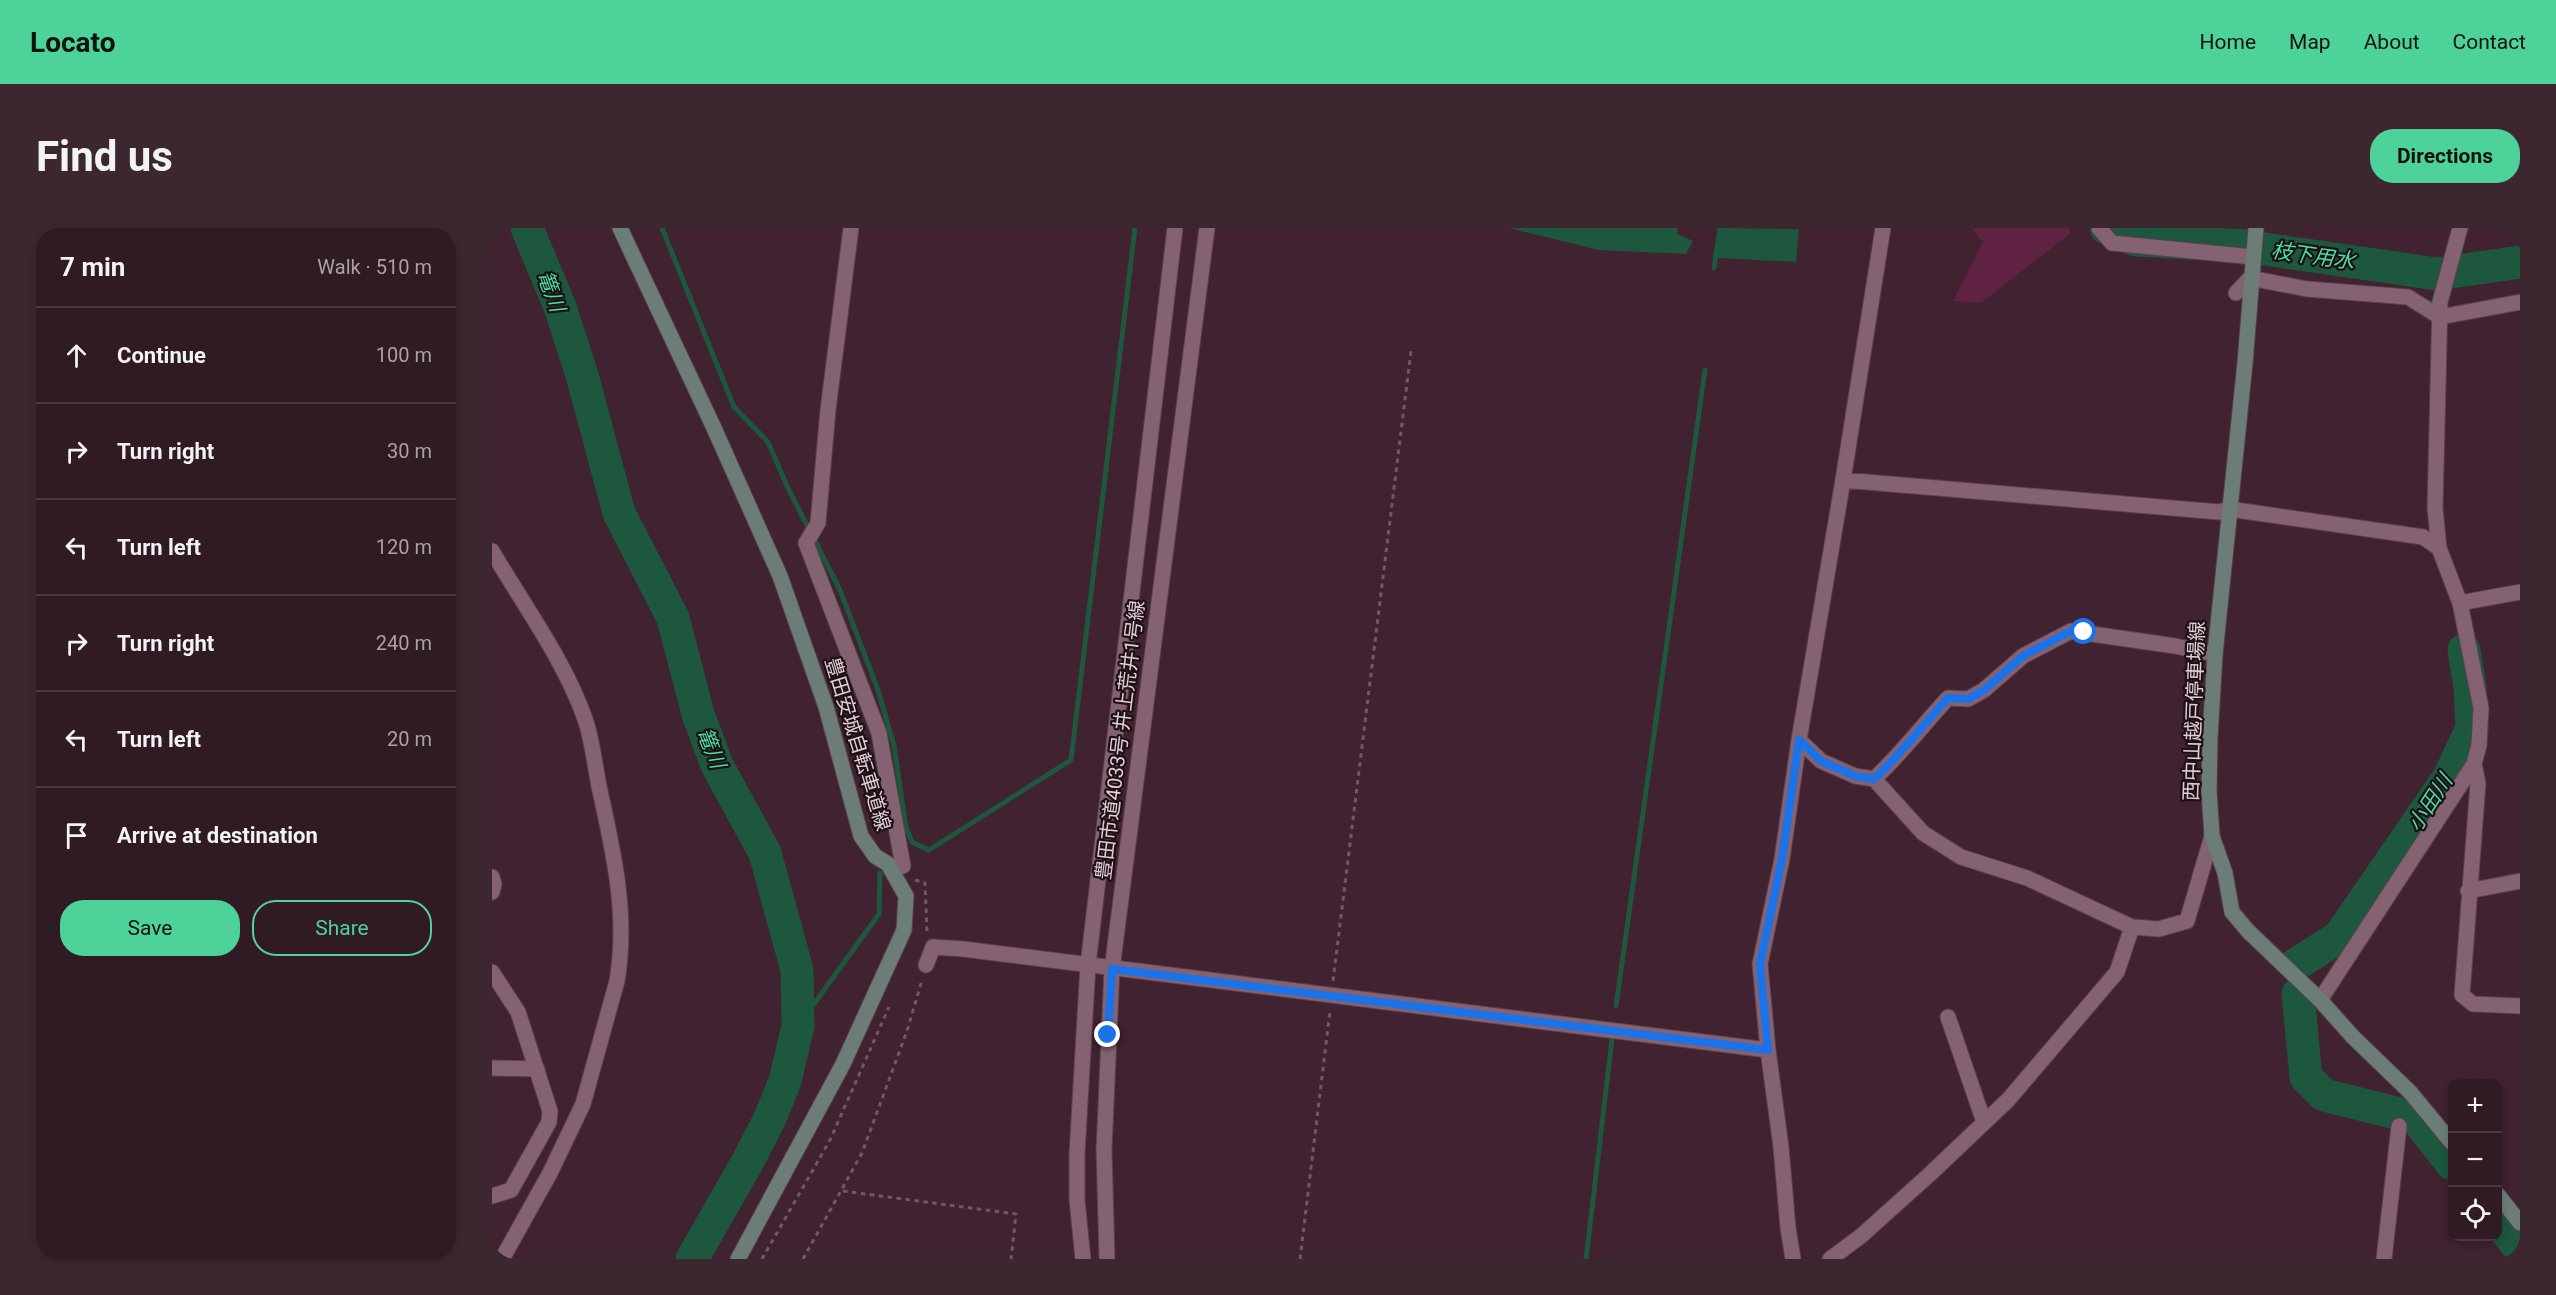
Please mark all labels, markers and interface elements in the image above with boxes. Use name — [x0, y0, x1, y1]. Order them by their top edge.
text: Locato — [30, 26, 115, 59]
text: Home — [2200, 30, 2256, 54]
text: Map — [2289, 30, 2331, 54]
text: About — [2364, 30, 2420, 54]
text: Contact — [2453, 30, 2526, 54]
button: Directions — [2370, 129, 2520, 183]
text: Find us — [36, 132, 173, 181]
water label: 枝下用水 — [2270, 238, 2358, 274]
text: 7 min — [60, 252, 125, 282]
text: Walk · 510 m — [317, 255, 432, 279]
water label: 篭川 — [533, 267, 570, 317]
icon: ahead — [60, 339, 93, 372]
text: Continue — [117, 343, 206, 368]
text: 100 m — [376, 343, 432, 367]
icon: right — [60, 435, 93, 468]
text: Turn right — [117, 439, 214, 464]
text: 30 m — [387, 439, 432, 463]
icon: left — [60, 531, 93, 564]
text: Turn left — [117, 535, 201, 560]
text: 120 m — [376, 535, 432, 559]
street label: 豊田市道4033号 井上荒井1号線 — [1091, 599, 1149, 881]
route start — [2070, 618, 2096, 644]
street label: 西中山越戸停車場線 — [2179, 621, 2209, 801]
icon: right — [60, 627, 93, 660]
text: Turn right — [117, 631, 214, 656]
text: 240 m — [376, 631, 432, 655]
street label: 豊田安城自転車道線 — [820, 654, 896, 834]
icon: left — [60, 723, 93, 756]
water label: 篭川 — [692, 724, 731, 774]
text: Turn left — [117, 727, 201, 752]
text: 20 m — [387, 727, 432, 751]
water label: 小田川 — [2403, 768, 2458, 836]
icon: arrive — [60, 819, 93, 852]
text: Arrive at destination — [117, 823, 318, 848]
button: Save — [60, 900, 240, 956]
button: Share — [252, 900, 432, 956]
route end — [1094, 1021, 1120, 1047]
map controls — [2448, 1079, 2502, 1241]
button: + — [2448, 1079, 2502, 1133]
button: − — [2448, 1133, 2502, 1187]
button: locate — [2448, 1187, 2502, 1241]

